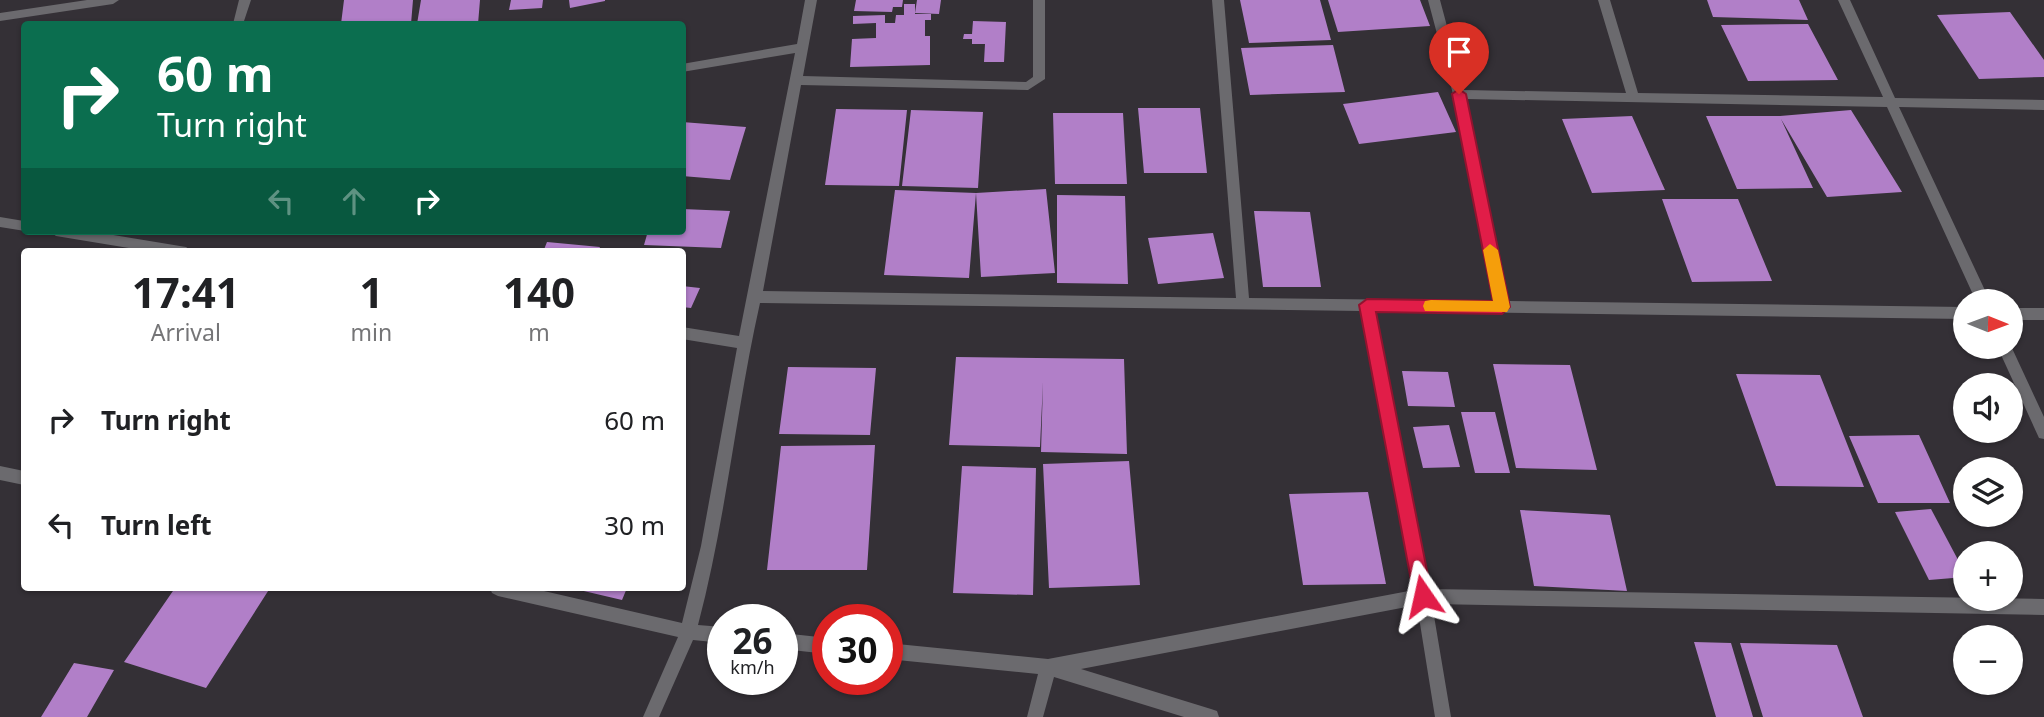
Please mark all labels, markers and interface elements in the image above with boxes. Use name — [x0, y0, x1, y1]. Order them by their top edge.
pin — [1429, 22, 1489, 94]
icon: arrive — [1440, 33, 1478, 71]
text: 60 m — [157, 40, 274, 106]
icon: right — [42, 49, 133, 140]
text: Turn right — [157, 103, 307, 146]
icon: left — [262, 182, 300, 220]
icon: ahead — [335, 182, 373, 220]
icon: right — [408, 182, 446, 220]
text: 17:41 — [132, 263, 240, 320]
text: 1 — [359, 263, 383, 320]
text: 140 — [503, 263, 575, 320]
north arrow — [1953, 289, 2023, 359]
map controls — [1953, 289, 2023, 695]
text: Arrival — [151, 316, 221, 348]
text: min — [351, 316, 392, 348]
text: m — [528, 316, 550, 348]
button: sound — [1953, 373, 2023, 443]
icon: right — [42, 401, 80, 439]
text: Turn right — [101, 402, 231, 438]
text: 60 m — [604, 402, 665, 438]
button: layers — [1953, 457, 2023, 527]
icon: left — [42, 506, 80, 544]
text: Turn left — [101, 507, 212, 543]
text: 30 m — [604, 507, 665, 543]
button: + — [1953, 541, 2023, 611]
position arrow — [1386, 559, 1460, 633]
speed limit sign: 30 — [812, 604, 903, 695]
text: 26 — [732, 617, 773, 664]
button: − — [1953, 625, 2023, 695]
text: km/h — [730, 655, 775, 679]

